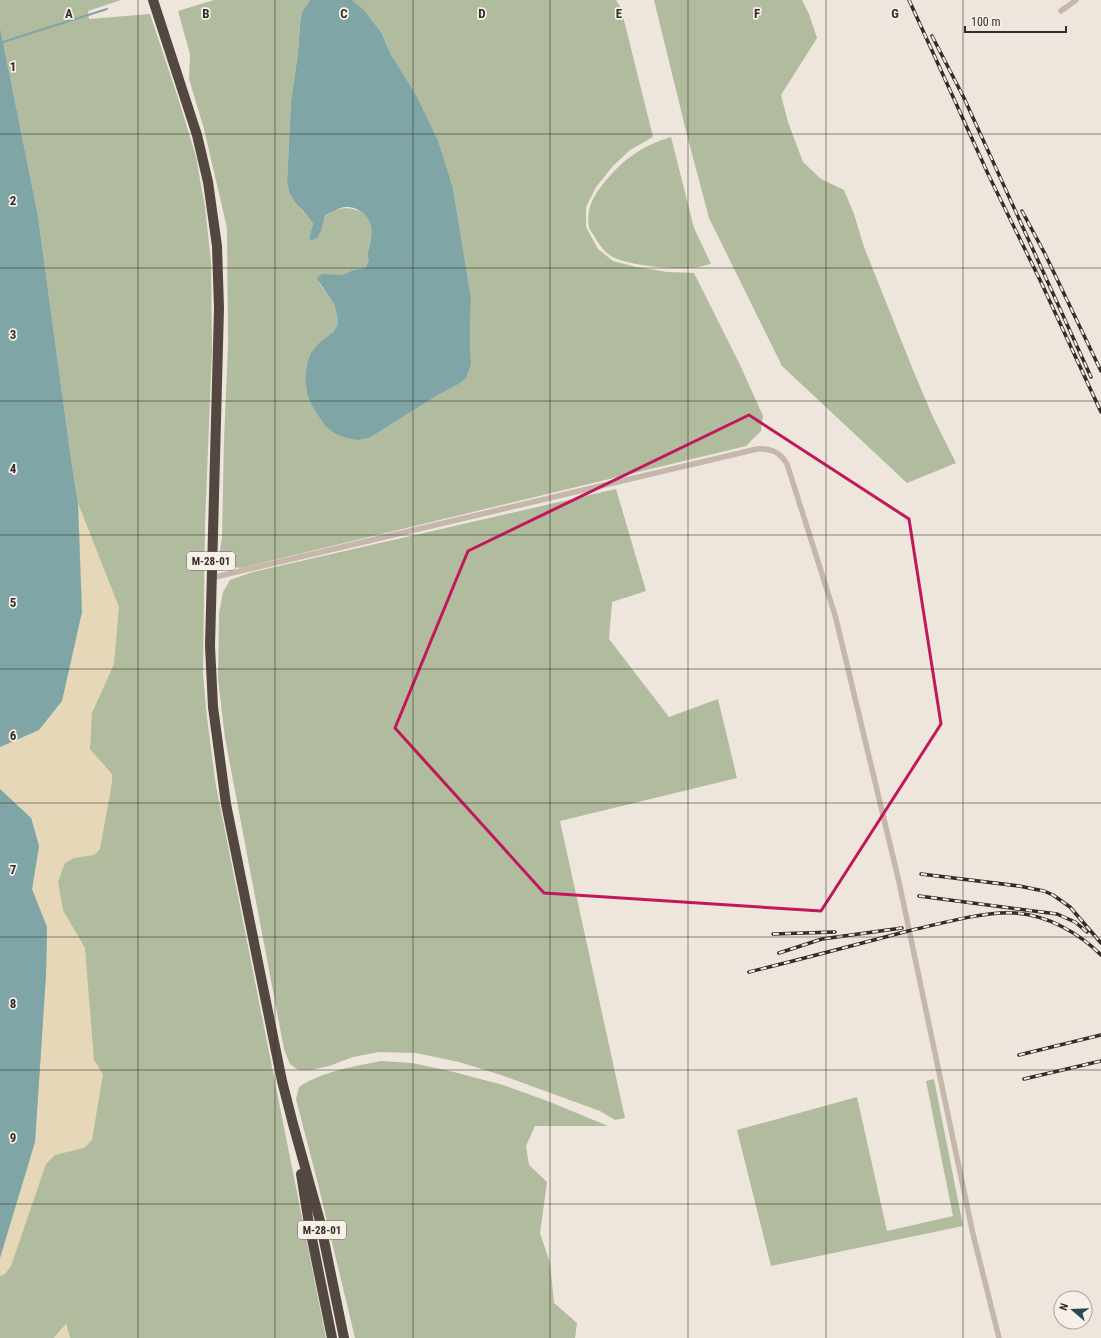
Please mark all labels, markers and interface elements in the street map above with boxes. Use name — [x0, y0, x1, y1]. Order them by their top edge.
text: A — [65, 6, 73, 21]
text: B — [202, 6, 210, 21]
text: C — [340, 6, 348, 21]
text: D — [478, 6, 486, 21]
text: E — [616, 6, 623, 21]
text: F — [754, 6, 760, 21]
text: G — [891, 6, 899, 21]
scale bar — [965, 8, 1066, 34]
text: 100 m — [971, 15, 1001, 29]
text: 1 — [10, 59, 16, 74]
text: 2 — [10, 193, 17, 208]
text: 3 — [10, 327, 16, 342]
text: 4 — [10, 461, 17, 476]
road number: М-28-01 — [187, 552, 235, 570]
text: 5 — [10, 595, 17, 610]
text: 6 — [10, 728, 17, 743]
text: 7 — [10, 862, 17, 877]
text: 8 — [10, 996, 16, 1011]
text: 9 — [10, 1130, 16, 1145]
road number: М-28-01 — [298, 1221, 346, 1239]
north arrow — [1053, 1290, 1093, 1330]
text: N — [1057, 1301, 1071, 1312]

